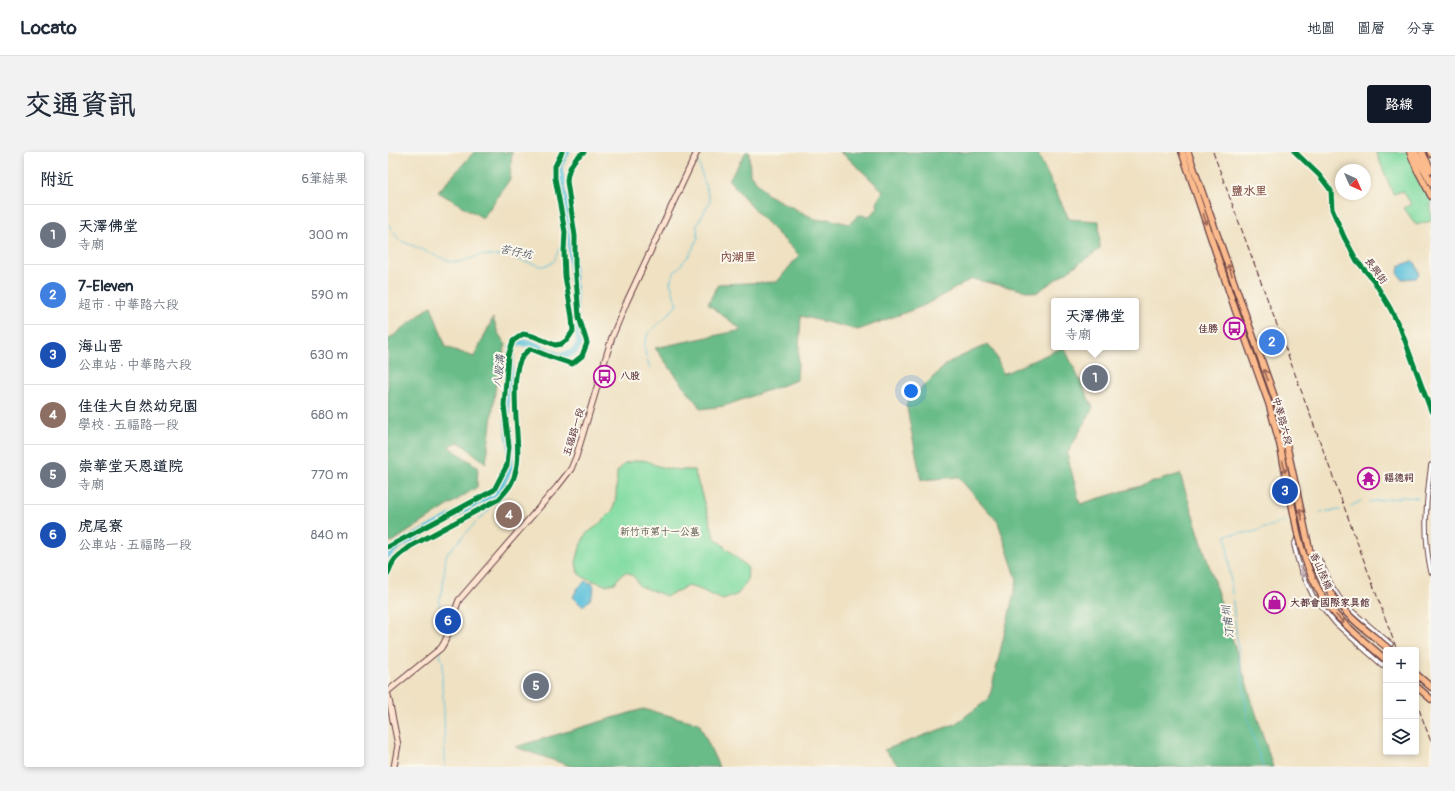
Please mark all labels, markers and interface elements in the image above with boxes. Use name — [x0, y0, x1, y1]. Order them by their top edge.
text: Locato — [20, 16, 77, 40]
text: 地圖 — [1307, 20, 1335, 37]
text: 圖層 — [1357, 20, 1385, 37]
text: 分享 — [1407, 20, 1435, 37]
button: 路線 — [1367, 85, 1431, 123]
text: 交通資訊 — [24, 88, 136, 123]
north arrow — [1335, 164, 1371, 200]
text: 附近 — [40, 169, 74, 190]
text: 6筆結果 — [301, 171, 348, 187]
district label: 鹽水里 — [1231, 184, 1267, 199]
one-way arrow — [1201, 213, 1209, 225]
text: 天澤佛堂 — [78, 217, 138, 236]
text: 1 — [50, 227, 56, 243]
text: 300 m — [309, 227, 348, 243]
text: 寺廟 — [78, 237, 104, 253]
water label: 苦仔坑 — [499, 242, 534, 262]
district label: 内湖里 — [720, 250, 756, 265]
street label: 長興街 — [1362, 255, 1390, 287]
one-way arrow — [1225, 264, 1233, 276]
text: 7-Eleven — [78, 277, 133, 296]
text: 2 — [49, 287, 57, 303]
text: 590 m — [311, 287, 348, 303]
text: 超市 · 中華路六段 — [78, 297, 179, 313]
popup — [1051, 298, 1139, 350]
text: 天澤佛堂 — [1065, 307, 1125, 326]
bus stop icon: 佳勝 — [1221, 316, 1247, 342]
place label: 佳勝 — [1198, 323, 1219, 335]
text: 寺廟 — [1065, 327, 1091, 343]
pin: 2 — [1259, 327, 1285, 357]
text: 海山罟 — [78, 337, 123, 356]
text: 3 — [49, 347, 57, 363]
text: 630 m — [310, 347, 348, 363]
water label: 八股溝 — [491, 353, 507, 388]
text: 公車站 · 中華路六段 — [78, 357, 192, 373]
bus stop icon: 八股 — [592, 363, 618, 389]
pin: 1 — [1082, 363, 1108, 393]
one-way arrow — [1262, 369, 1270, 381]
place label: 八股 — [620, 370, 640, 382]
your location — [901, 381, 921, 401]
street label: 中華路六段 — [1270, 395, 1294, 447]
text: 佳佳大自然幼兒園 — [78, 397, 198, 416]
street label: 五福路一段 — [561, 406, 587, 458]
text: 4 — [49, 407, 57, 423]
text: 680 m — [311, 407, 348, 423]
text: 學校 · 五福路一段 — [78, 417, 179, 433]
text: 崇華堂天恩道院 — [78, 457, 183, 476]
one-way arrow — [1281, 460, 1289, 473]
temple icon: 福德祠 — [1355, 465, 1381, 491]
text: 5 — [49, 467, 57, 483]
text: 770 m — [311, 467, 348, 483]
place label: 福德祠 — [1384, 472, 1414, 484]
pin: 3 — [1272, 476, 1298, 506]
text: 寺廟 — [78, 477, 104, 493]
pin: 4 — [496, 500, 522, 530]
one-way arrow — [1297, 508, 1305, 521]
text: 虎尾寮 — [78, 517, 123, 536]
park label: 新竹市第十一公墓 — [620, 526, 700, 538]
text: 6 — [49, 527, 57, 543]
text: 840 m — [311, 527, 348, 543]
text: 公車站 · 五福路一段 — [78, 537, 192, 553]
street label: 香山陸橋 — [1307, 550, 1335, 592]
one-way arrow — [1299, 565, 1307, 577]
shop icon: 大都會國際家具館 — [1261, 590, 1287, 616]
place label: 大都會國際家具館 — [1290, 597, 1370, 609]
water label: 汀甫圳 — [1219, 604, 1236, 639]
pin: 6 — [435, 606, 461, 636]
one-way arrow — [1335, 614, 1345, 624]
map controls — [1383, 647, 1419, 755]
button: + — [1383, 647, 1419, 683]
pin: 5 — [523, 671, 549, 701]
button: − — [1383, 683, 1419, 719]
button: layers — [1383, 719, 1419, 755]

